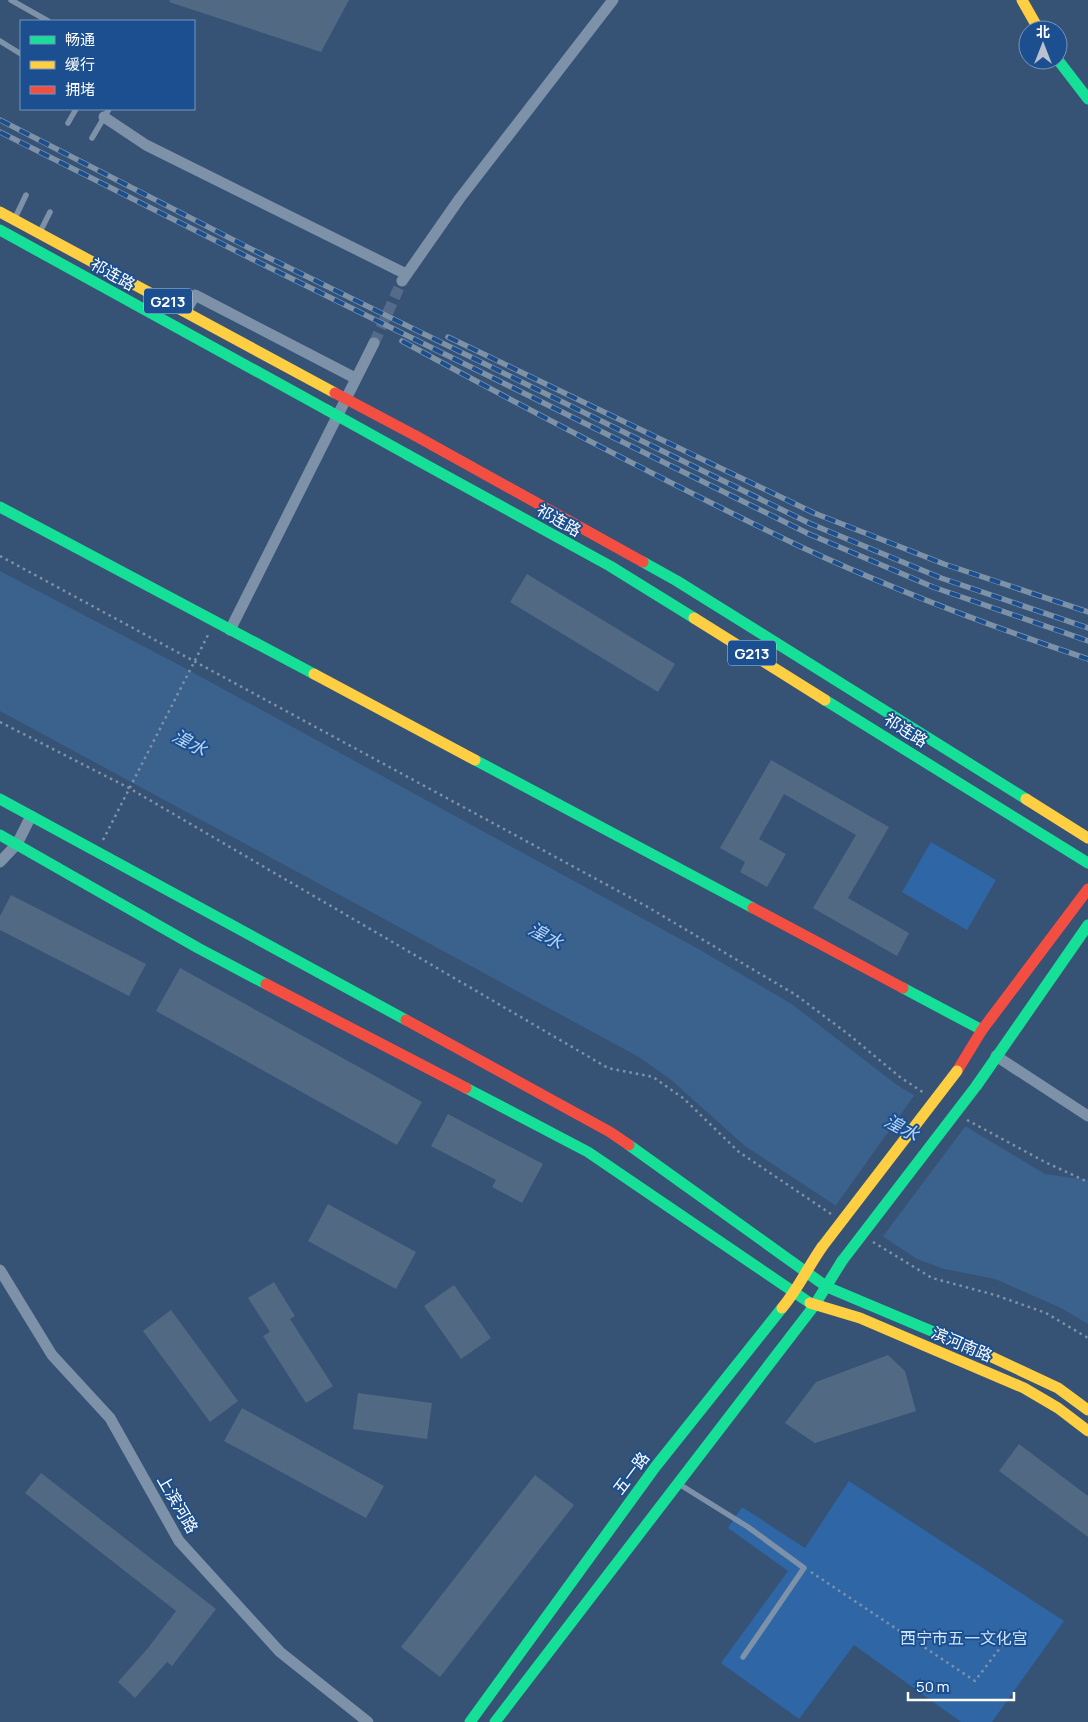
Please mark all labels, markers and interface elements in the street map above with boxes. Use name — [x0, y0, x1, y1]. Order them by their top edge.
legend — [20, 20, 195, 110]
north arrow — [1018, 20, 1068, 70]
text: 北 — [1036, 22, 1050, 41]
text: 畅通 — [65, 29, 95, 50]
text: 缓行 — [65, 54, 95, 75]
text: 拥堵 — [65, 79, 95, 100]
street label: 祁连路 — [87, 253, 139, 295]
road number: G213 — [144, 288, 192, 314]
street label: 祁连路 — [533, 499, 585, 541]
road number: G213 — [728, 640, 776, 666]
street label: 祁连路 — [880, 708, 932, 752]
water label: 湟水 — [168, 723, 212, 762]
water label: 湟水 — [524, 916, 568, 955]
water label: 湟水 — [880, 1108, 924, 1147]
street label: 滨河南路 — [928, 1321, 996, 1367]
street label: 五一路 — [608, 1447, 654, 1499]
street label: 上滨河路 — [152, 1471, 204, 1537]
park label: 西宁市五一文化宫 — [900, 1627, 1028, 1649]
scale bar — [908, 1670, 1014, 1702]
text: 50 m — [916, 1676, 950, 1697]

